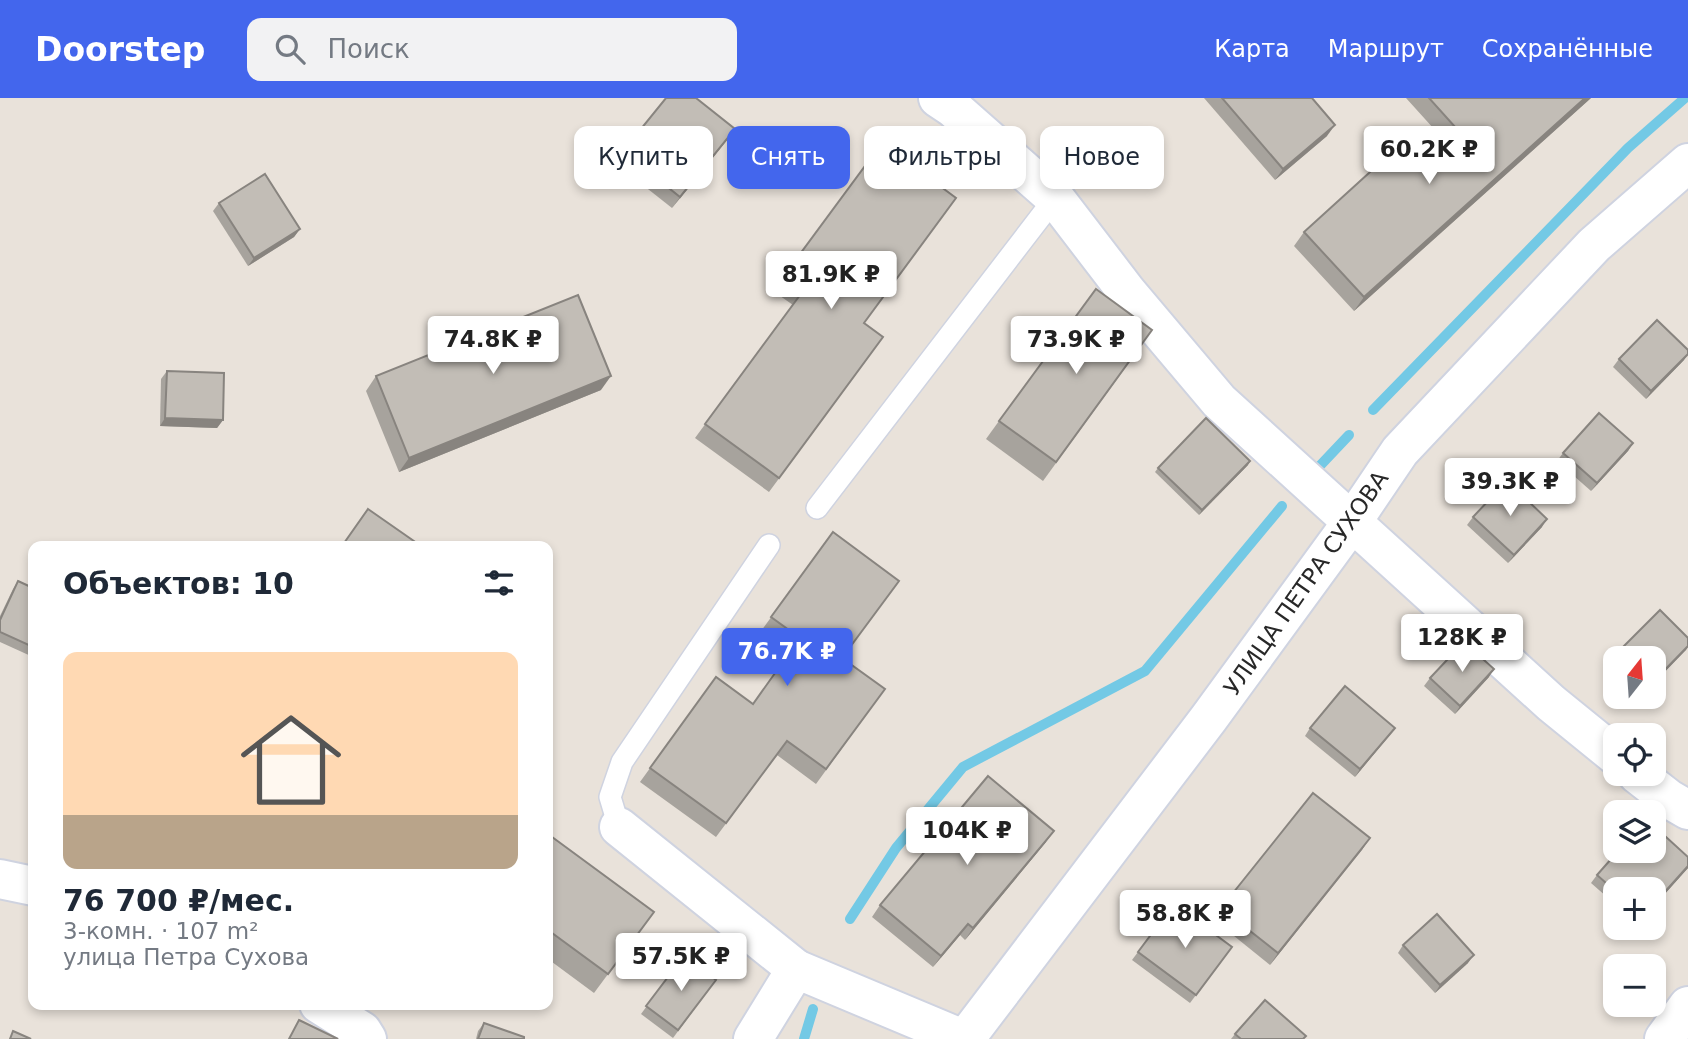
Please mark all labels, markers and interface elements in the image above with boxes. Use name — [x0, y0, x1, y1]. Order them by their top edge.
search box — [247, 18, 737, 81]
text: Doorstep — [35, 30, 205, 69]
icon: search — [271, 30, 309, 68]
text: Поиск — [327, 34, 410, 64]
text: Карта — [1214, 35, 1290, 63]
text: Маршрут — [1328, 35, 1444, 63]
text: Сохранённые — [1482, 35, 1653, 63]
chip: Купить — [574, 126, 713, 189]
chip: Снять — [727, 126, 850, 189]
chip: Фильтры — [864, 126, 1026, 189]
chip: Новое — [1040, 126, 1164, 189]
pin: 60.2K ₽ — [1364, 126, 1494, 186]
text: 60.2K ₽ — [1380, 136, 1478, 162]
pin: 81.9K ₽ — [766, 252, 896, 311]
text: 81.9K ₽ — [782, 261, 880, 287]
pin: 74.8K ₽ — [428, 316, 558, 376]
pin: 73.9K ₽ — [1011, 316, 1141, 376]
text: 74.8K ₽ — [444, 326, 542, 352]
text: 73.9K ₽ — [1027, 326, 1125, 352]
pin: 39.3K ₽ — [1445, 458, 1575, 518]
street label: УЛИЦА ПЕТРА СУХОВА — [1219, 466, 1394, 700]
text: 39.3K ₽ — [1461, 468, 1559, 494]
icon: filters — [480, 564, 518, 602]
text: Объектов: 10 — [63, 566, 294, 601]
pin: 128K ₽ — [1405, 614, 1519, 674]
text: 128K ₽ — [1417, 624, 1507, 650]
pin: 76.7K ₽ — [722, 628, 852, 688]
text: 76.7K ₽ — [738, 638, 836, 664]
north arrow — [1603, 646, 1666, 709]
map controls — [1603, 646, 1666, 1017]
icon: home — [228, 697, 354, 823]
button: locate — [1603, 723, 1666, 786]
button: layers — [1603, 800, 1666, 863]
pin: 104K ₽ — [910, 808, 1024, 867]
text: 104K ₽ — [922, 817, 1012, 843]
button: + — [1603, 877, 1666, 940]
text: 76 700 ₽/мес. — [63, 883, 294, 918]
pin: 58.8K ₽ — [1120, 890, 1250, 950]
text: 58.8K ₽ — [1136, 900, 1234, 926]
text: 3-комн. · 107 m² — [63, 918, 258, 944]
pin: 57.5K ₽ — [616, 934, 746, 993]
text: 57.5K ₽ — [632, 943, 730, 969]
text: улица Петра Сухова — [63, 944, 309, 970]
button: − — [1603, 954, 1666, 1017]

